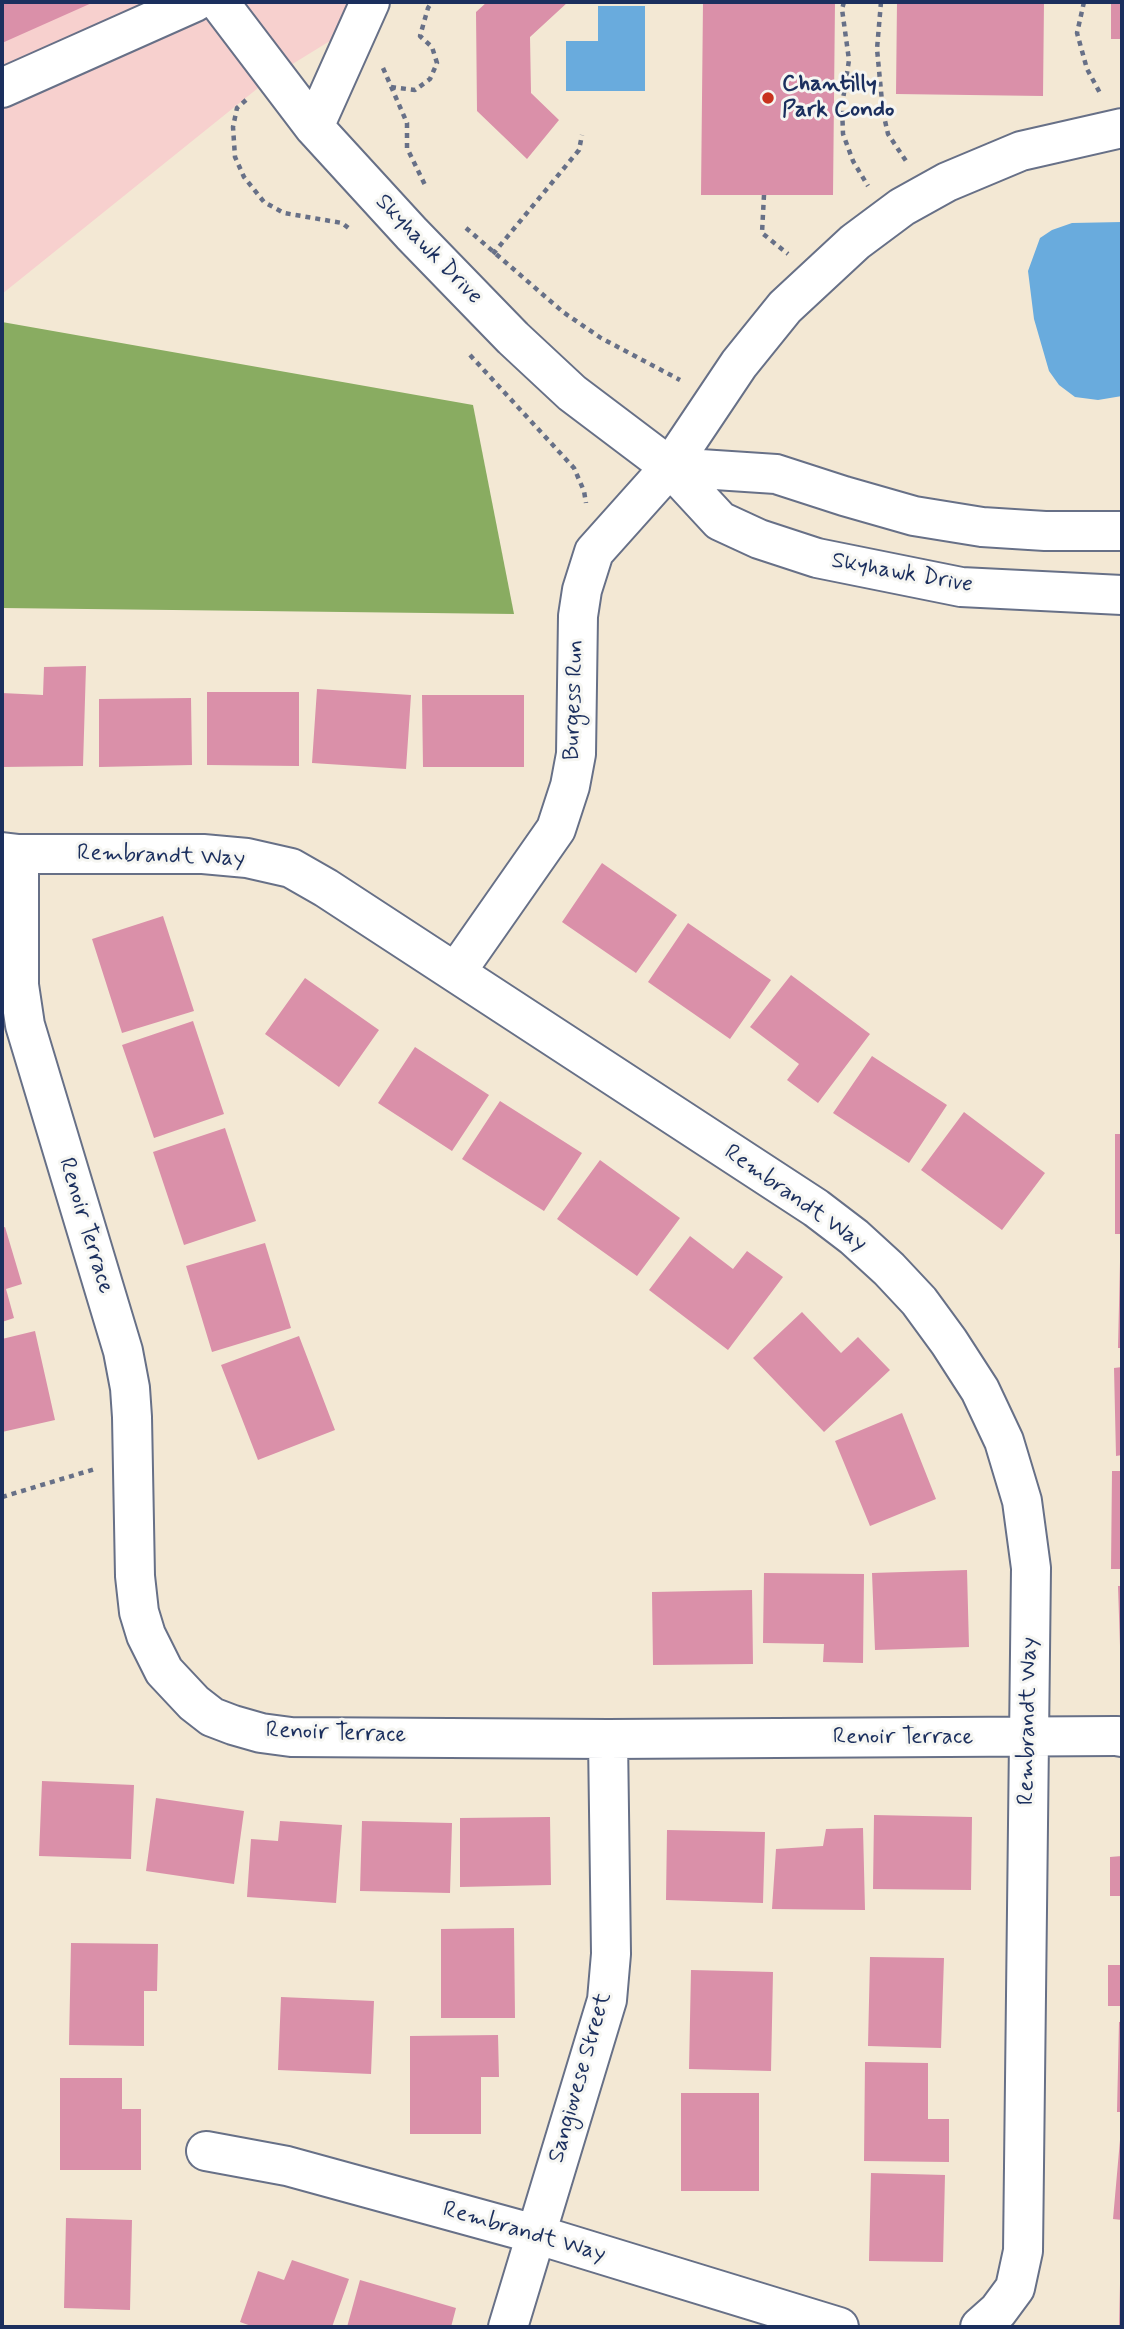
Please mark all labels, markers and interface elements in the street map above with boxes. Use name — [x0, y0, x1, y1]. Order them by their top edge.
place label: Chantilly Park Condo — [782, 71, 894, 125]
marker: Chantilly Park Condo — [760, 90, 776, 106]
street label: Skyhawk Drive — [368, 189, 488, 311]
street label: Skyhawk Drive — [829, 548, 975, 600]
street label: Burgess Run — [559, 639, 591, 761]
street label: Rembrandt Way — [76, 840, 246, 874]
street label: Rembrandt Way — [718, 1139, 872, 1259]
street label: Renoir Terrace — [51, 1155, 119, 1297]
street label: Rembrandt Way — [1014, 1637, 1044, 1805]
street label: Renoir Terrace — [265, 1718, 407, 1750]
street label: Renoir Terrace — [833, 1724, 973, 1752]
street label: Sangiovese Street — [543, 1990, 619, 2166]
street label: Rembrandt Way — [439, 2197, 609, 2269]

